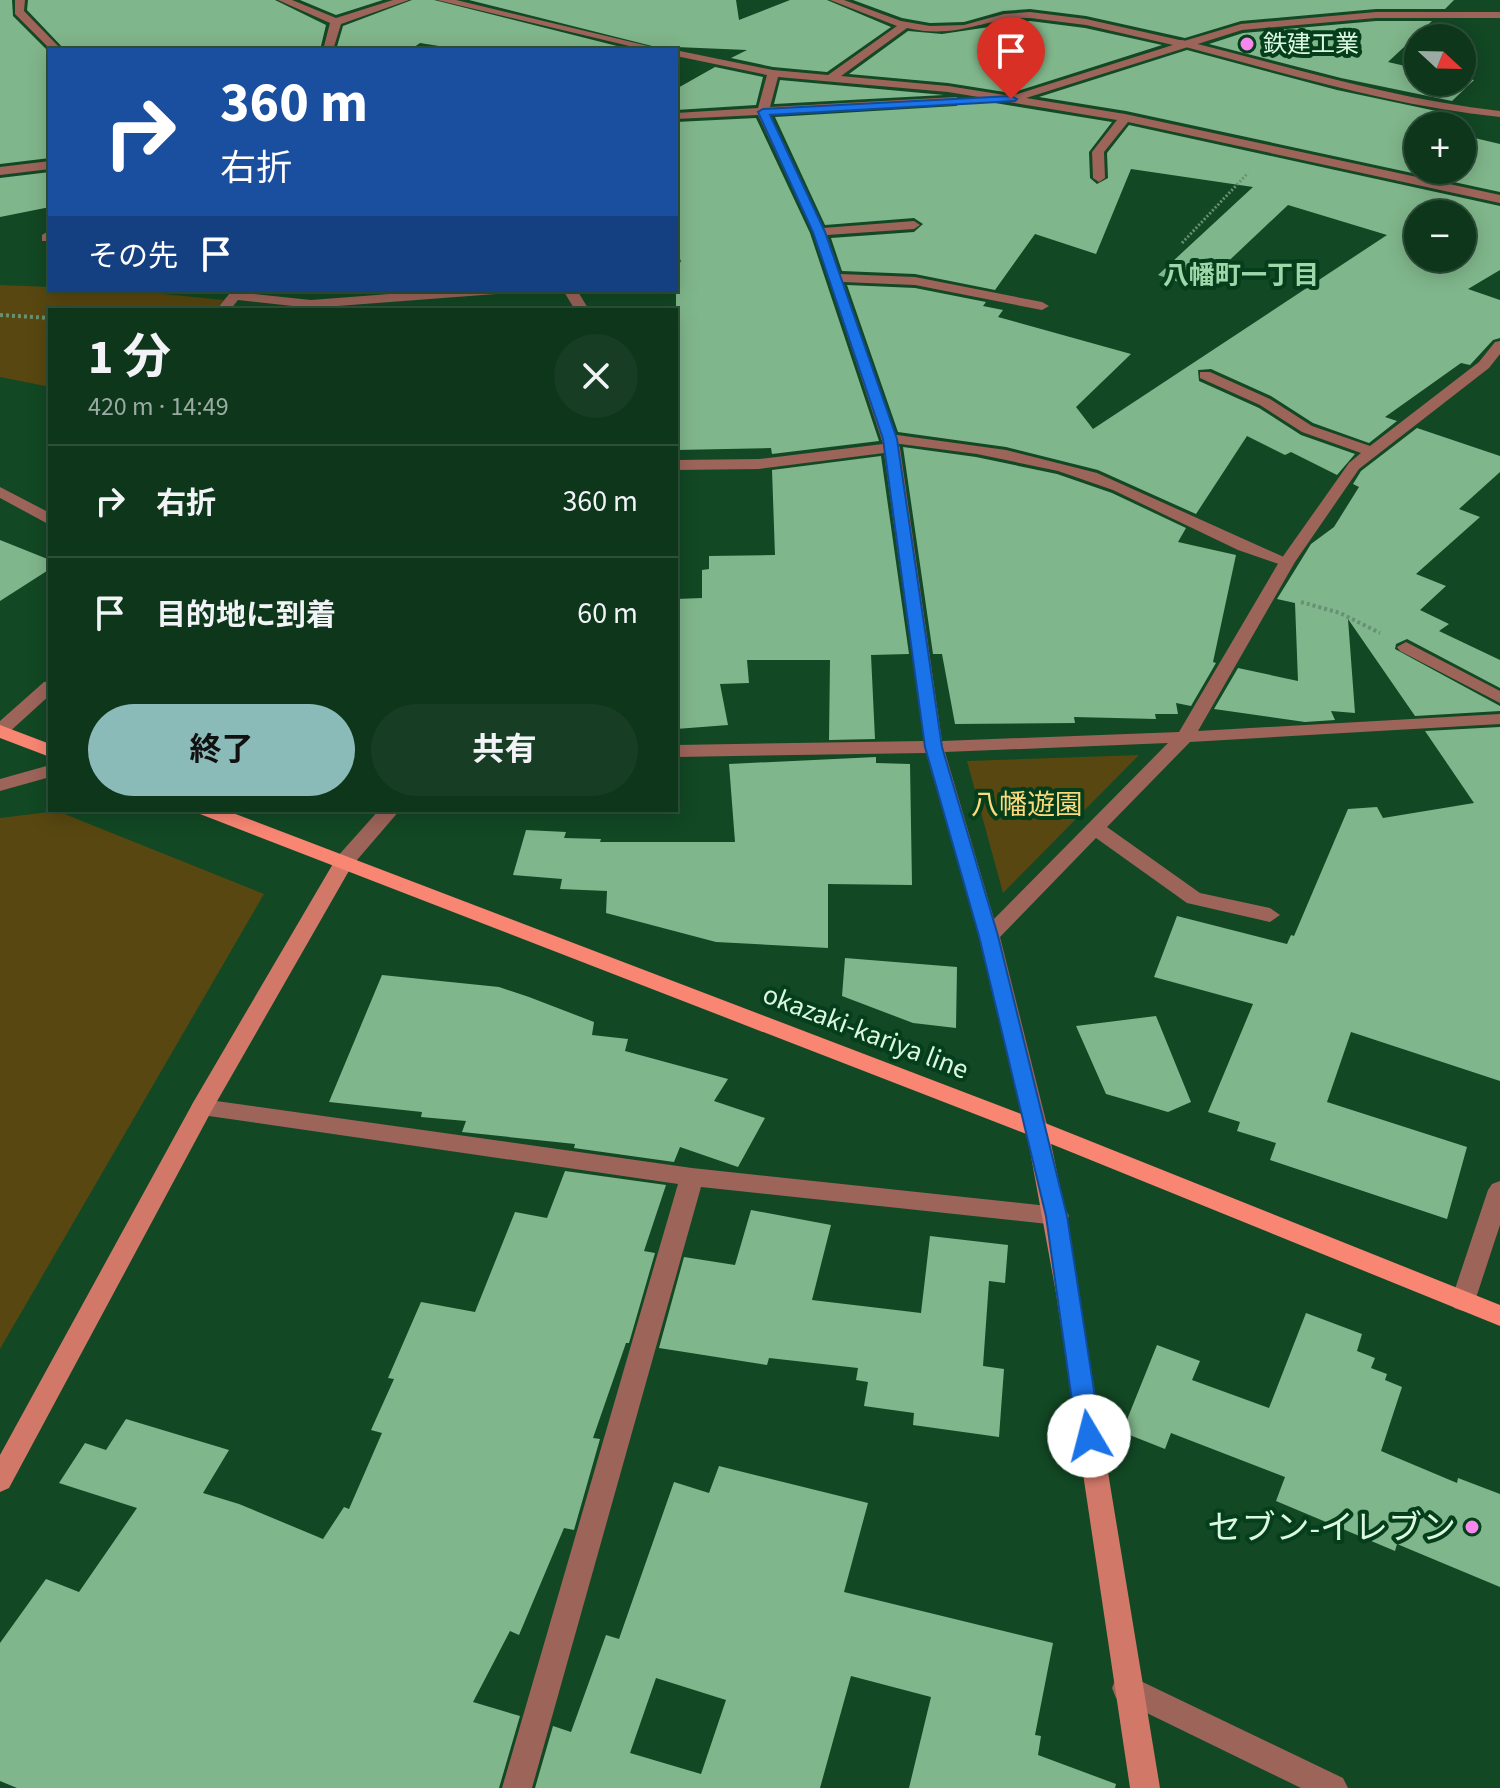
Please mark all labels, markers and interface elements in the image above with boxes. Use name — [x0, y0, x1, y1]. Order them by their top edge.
pin — [977, 17, 1045, 99]
north arrow — [1404, 24, 1476, 96]
map controls — [1404, 24, 1476, 272]
place label: 鉄建工業 — [1263, 27, 1359, 62]
icon: arrive — [989, 29, 1033, 73]
marker: 鉄建工業 — [1238, 35, 1256, 53]
text: 360 m — [220, 64, 368, 143]
icon: right — [88, 80, 192, 184]
button: + — [1404, 112, 1476, 184]
text: 右折 — [220, 143, 292, 194]
button: − — [1404, 200, 1476, 272]
icon: arrive — [194, 232, 238, 276]
text: その先 — [88, 235, 178, 278]
district label: 八幡町一丁目 — [1163, 257, 1319, 294]
text: 1 分 — [88, 324, 171, 392]
button: close — [554, 334, 638, 418]
text: 420 m · 14:49 — [88, 388, 229, 425]
icon: right — [88, 479, 132, 523]
text: 360 m — [562, 480, 638, 523]
text: 右折 — [156, 482, 216, 525]
icon: arrive — [88, 591, 132, 635]
text: 60 m — [577, 592, 638, 635]
text: 目的地に到着 — [156, 594, 336, 637]
button: 終了 — [88, 704, 355, 796]
button: 共有 — [371, 704, 638, 796]
park label: 八幡遊園 — [971, 785, 1083, 825]
street label: okazaki-kariya line — [757, 974, 974, 1090]
position arrow — [1047, 1394, 1131, 1478]
place label: セブン-イレブン — [1207, 1504, 1456, 1553]
marker: セブン-イレブン — [1463, 1518, 1481, 1536]

